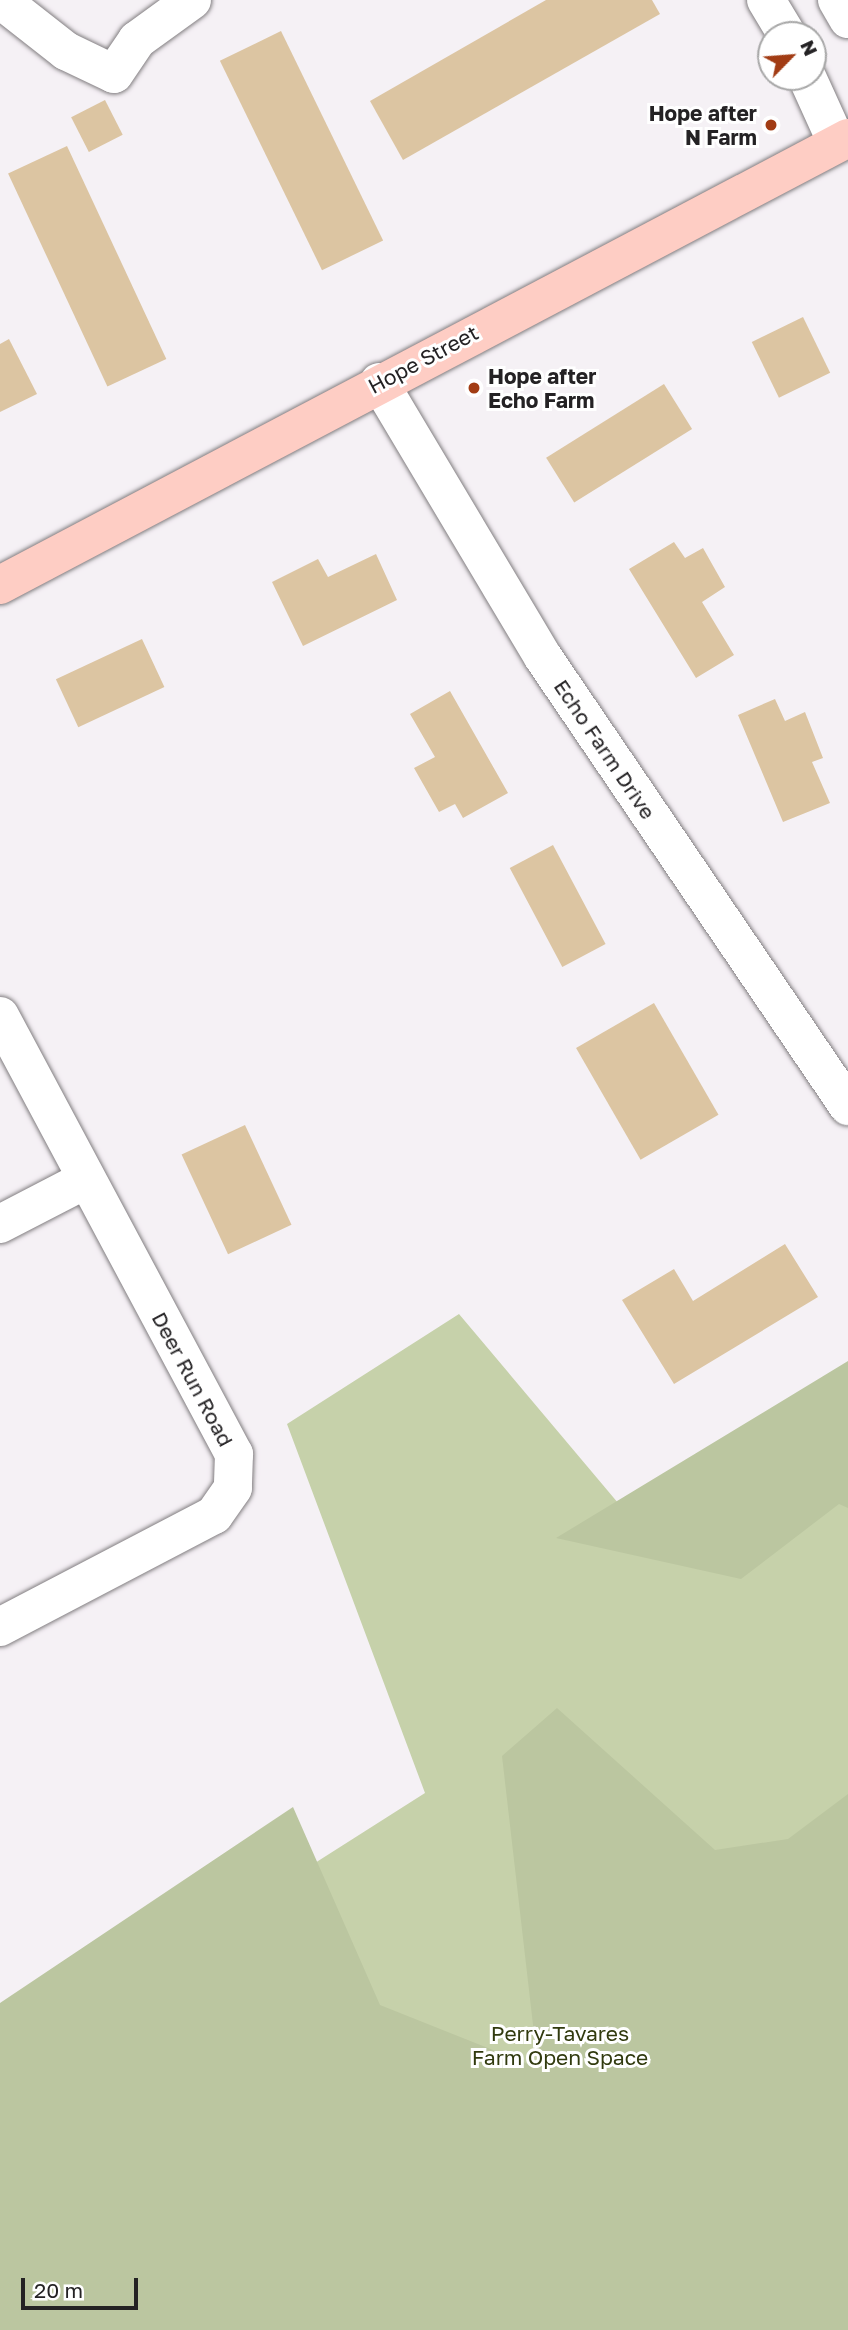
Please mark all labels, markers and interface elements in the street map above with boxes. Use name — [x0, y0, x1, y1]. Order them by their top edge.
north arrow — [757, 21, 827, 91]
text: N — [796, 36, 823, 59]
place label: Hope after N Farm — [649, 100, 757, 150]
marker: Hope after N Farm — [763, 117, 779, 133]
street label: Hope Street — [364, 319, 482, 399]
place label: Hope after Echo Farm — [488, 363, 596, 413]
marker: Hope after Echo Farm — [466, 380, 482, 396]
street label: Echo Farm Drive — [549, 674, 661, 824]
street label: Deer Run Road — [147, 1307, 239, 1451]
park label: Perry-Tavares Farm Open Space — [472, 2020, 648, 2070]
scale bar — [24, 2264, 142, 2308]
text: 20 m — [34, 2277, 83, 2303]

